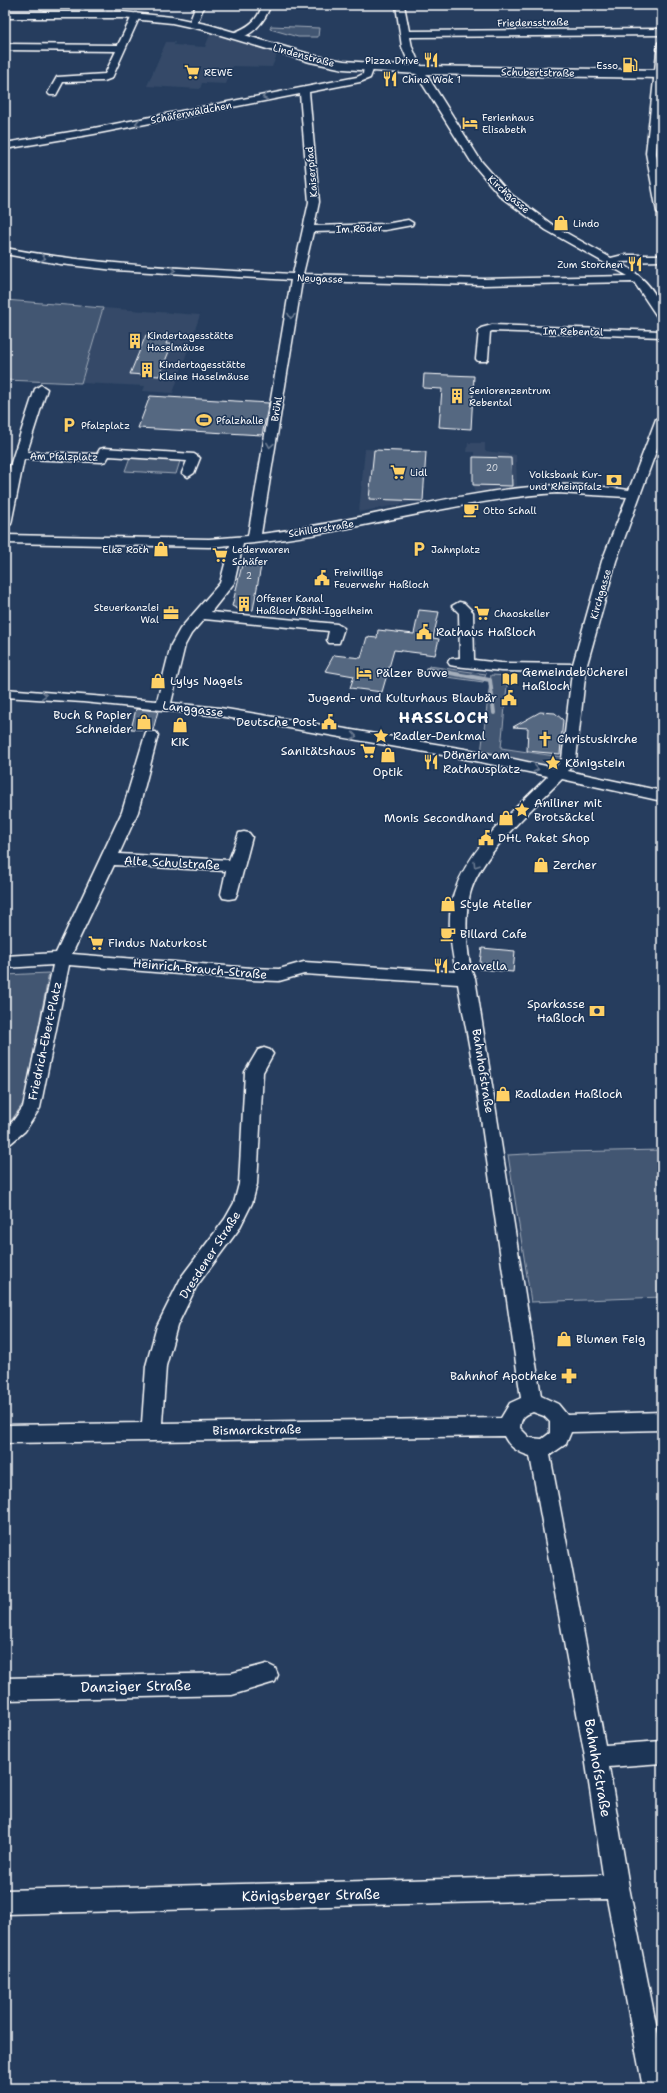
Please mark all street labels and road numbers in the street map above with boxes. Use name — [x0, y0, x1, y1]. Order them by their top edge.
street label: Friedensstraße — [497, 15, 569, 30]
street label: Lindenstraße — [272, 41, 336, 70]
street label: Schubertstraße — [501, 65, 575, 80]
street label: Schäferwäldchen — [149, 98, 233, 127]
street label: Kaiserpfad — [303, 145, 320, 198]
street label: Kirchgasse — [485, 173, 533, 216]
street label: Im Röder — [336, 221, 383, 236]
street label: Neugasse — [297, 271, 344, 286]
street label: Im Rebental — [543, 324, 603, 339]
street label: Brühl — [268, 396, 285, 423]
street label: Am Pfalzplatz — [30, 449, 98, 464]
street label: Schillerstraße — [287, 517, 355, 540]
street label: Kirchgasse — [587, 567, 614, 621]
street label: Langgasse — [162, 697, 225, 721]
street label: Alte Schulstraße — [124, 852, 221, 874]
street label: Heinrich-Brauch-Straße — [132, 955, 268, 983]
street label: Friedrich-Ebert-Platz — [25, 980, 65, 1102]
street label: Bahnhofstraße — [468, 1028, 498, 1115]
street label: Dresdener Straße — [176, 1208, 245, 1302]
street label: Bismarckstraße — [212, 1421, 302, 1439]
street label: Danziger Straße — [81, 1676, 191, 1696]
street label: Bahnhofstraße — [580, 1717, 616, 1819]
street label: Königsberger Straße — [241, 1885, 381, 1905]

